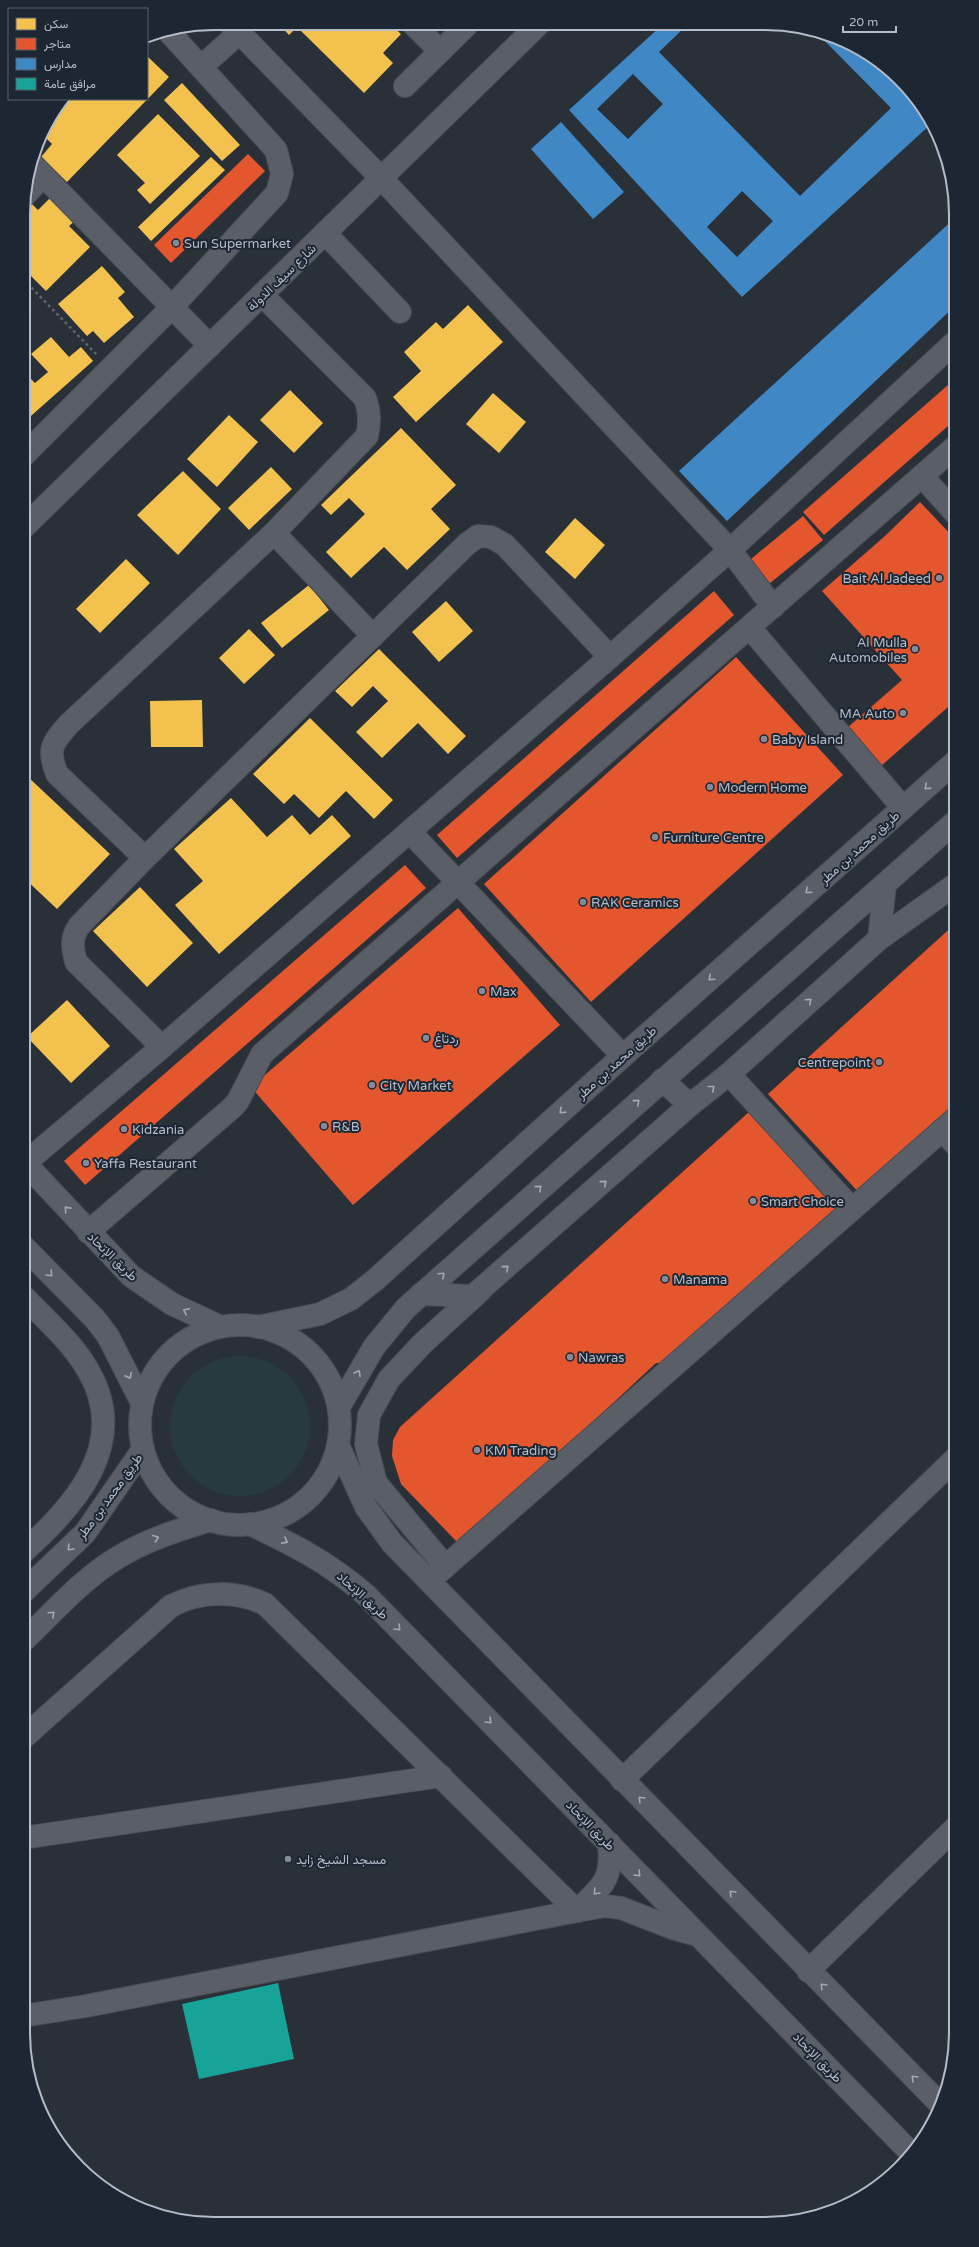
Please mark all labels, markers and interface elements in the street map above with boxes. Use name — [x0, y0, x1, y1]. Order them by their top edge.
legend — [8, 8, 148, 100]
scale bar — [843, 8, 896, 34]
text: 20 m — [849, 15, 878, 29]
text: سكن — [44, 17, 68, 32]
text: متاجر — [43, 37, 71, 52]
text: مدارس — [44, 57, 77, 72]
text: مرافق عامة — [44, 77, 96, 92]
place label: Sun Supermarket — [184, 236, 291, 252]
marker: Sun Supermarket — [171, 238, 181, 248]
street label: شارع سيف الدولة — [244, 241, 320, 315]
place label: Bait Al Jadeed — [842, 571, 931, 587]
marker: Bait Al Jadeed — [934, 573, 944, 583]
place label: Al Mulla Automobiles — [829, 635, 907, 666]
marker: Al Mulla Automobiles — [910, 644, 920, 654]
place label: MA Auto — [839, 706, 895, 722]
marker: MA Auto — [898, 708, 908, 718]
place label: Baby Island — [772, 732, 843, 748]
marker: Baby Island — [759, 734, 769, 744]
place label: Modern Home — [718, 780, 807, 796]
marker: Modern Home — [705, 782, 715, 792]
one-way arrow — [924, 782, 931, 789]
street label: طريق محمد بن مطر — [816, 808, 903, 888]
place label: Furniture Centre — [663, 830, 764, 846]
marker: Furniture Centre — [650, 832, 660, 842]
one-way arrow — [806, 887, 813, 894]
place label: RAK Ceramics — [591, 895, 679, 911]
marker: RAK Ceramics — [578, 897, 588, 907]
one-way arrow — [708, 973, 716, 980]
place label: Max — [490, 984, 517, 1000]
marker: Max — [477, 986, 487, 996]
one-way arrow — [804, 999, 812, 1006]
street label: طريق محمد بن مطر — [573, 1023, 660, 1103]
place label: ردتاغ — [434, 1031, 459, 1048]
marker: ردتاغ — [421, 1033, 431, 1043]
place label: Centrepoint — [798, 1055, 871, 1071]
marker: Centrepoint — [874, 1057, 884, 1067]
place label: City Market — [380, 1078, 452, 1094]
marker: City Market — [367, 1080, 377, 1090]
one-way arrow — [707, 1085, 714, 1092]
one-way arrow — [632, 1100, 640, 1107]
one-way arrow — [559, 1106, 567, 1114]
place label: R&B — [332, 1119, 360, 1135]
marker: R&B — [319, 1121, 329, 1131]
place label: Kidzania — [132, 1122, 184, 1138]
marker: Kidzania — [119, 1124, 129, 1134]
place label: Yaffa Restaurant — [94, 1156, 197, 1172]
marker: Yaffa Restaurant — [81, 1158, 91, 1168]
one-way arrow — [599, 1180, 606, 1187]
one-way arrow — [535, 1186, 542, 1193]
place label: Smart Choice — [761, 1194, 844, 1210]
marker: Smart Choice — [748, 1196, 758, 1206]
one-way arrow — [64, 1206, 71, 1213]
street label: طريق اﻹتحاد — [83, 1229, 141, 1285]
one-way arrow — [501, 1266, 508, 1273]
one-way arrow — [46, 1269, 53, 1277]
one-way arrow — [437, 1272, 445, 1279]
place label: Manama — [673, 1272, 727, 1288]
marker: Manama — [660, 1274, 670, 1284]
one-way arrow — [182, 1308, 190, 1316]
place label: Nawras — [578, 1350, 624, 1366]
marker: Nawras — [565, 1352, 575, 1362]
one-way arrow — [354, 1370, 361, 1377]
one-way arrow — [124, 1372, 132, 1380]
place label: KM Trading — [485, 1443, 557, 1459]
marker: KM Trading — [472, 1445, 482, 1455]
street label: طريق محمد بن مطر — [73, 1451, 146, 1543]
one-way arrow — [152, 1534, 159, 1543]
one-way arrow — [281, 1536, 288, 1544]
one-way arrow — [67, 1543, 75, 1551]
street label: طريق اﻹتحاد — [333, 1568, 391, 1624]
one-way arrow — [47, 1612, 55, 1619]
one-way arrow — [393, 1623, 401, 1631]
one-way arrow — [484, 1716, 492, 1724]
one-way arrow — [638, 1796, 646, 1804]
street label: طريق اﻹتحاد — [562, 1797, 618, 1855]
place label: مسجد الشيخ زايد — [296, 1852, 386, 1869]
marker: مسجد الشيخ زايد — [283, 1854, 293, 1864]
one-way arrow — [634, 1869, 641, 1877]
one-way arrow — [594, 1887, 601, 1894]
one-way arrow — [729, 1890, 737, 1898]
one-way arrow — [820, 1983, 828, 1991]
street label: طريق اﻹتحاد — [789, 2029, 845, 2087]
one-way arrow — [911, 2075, 919, 2083]

